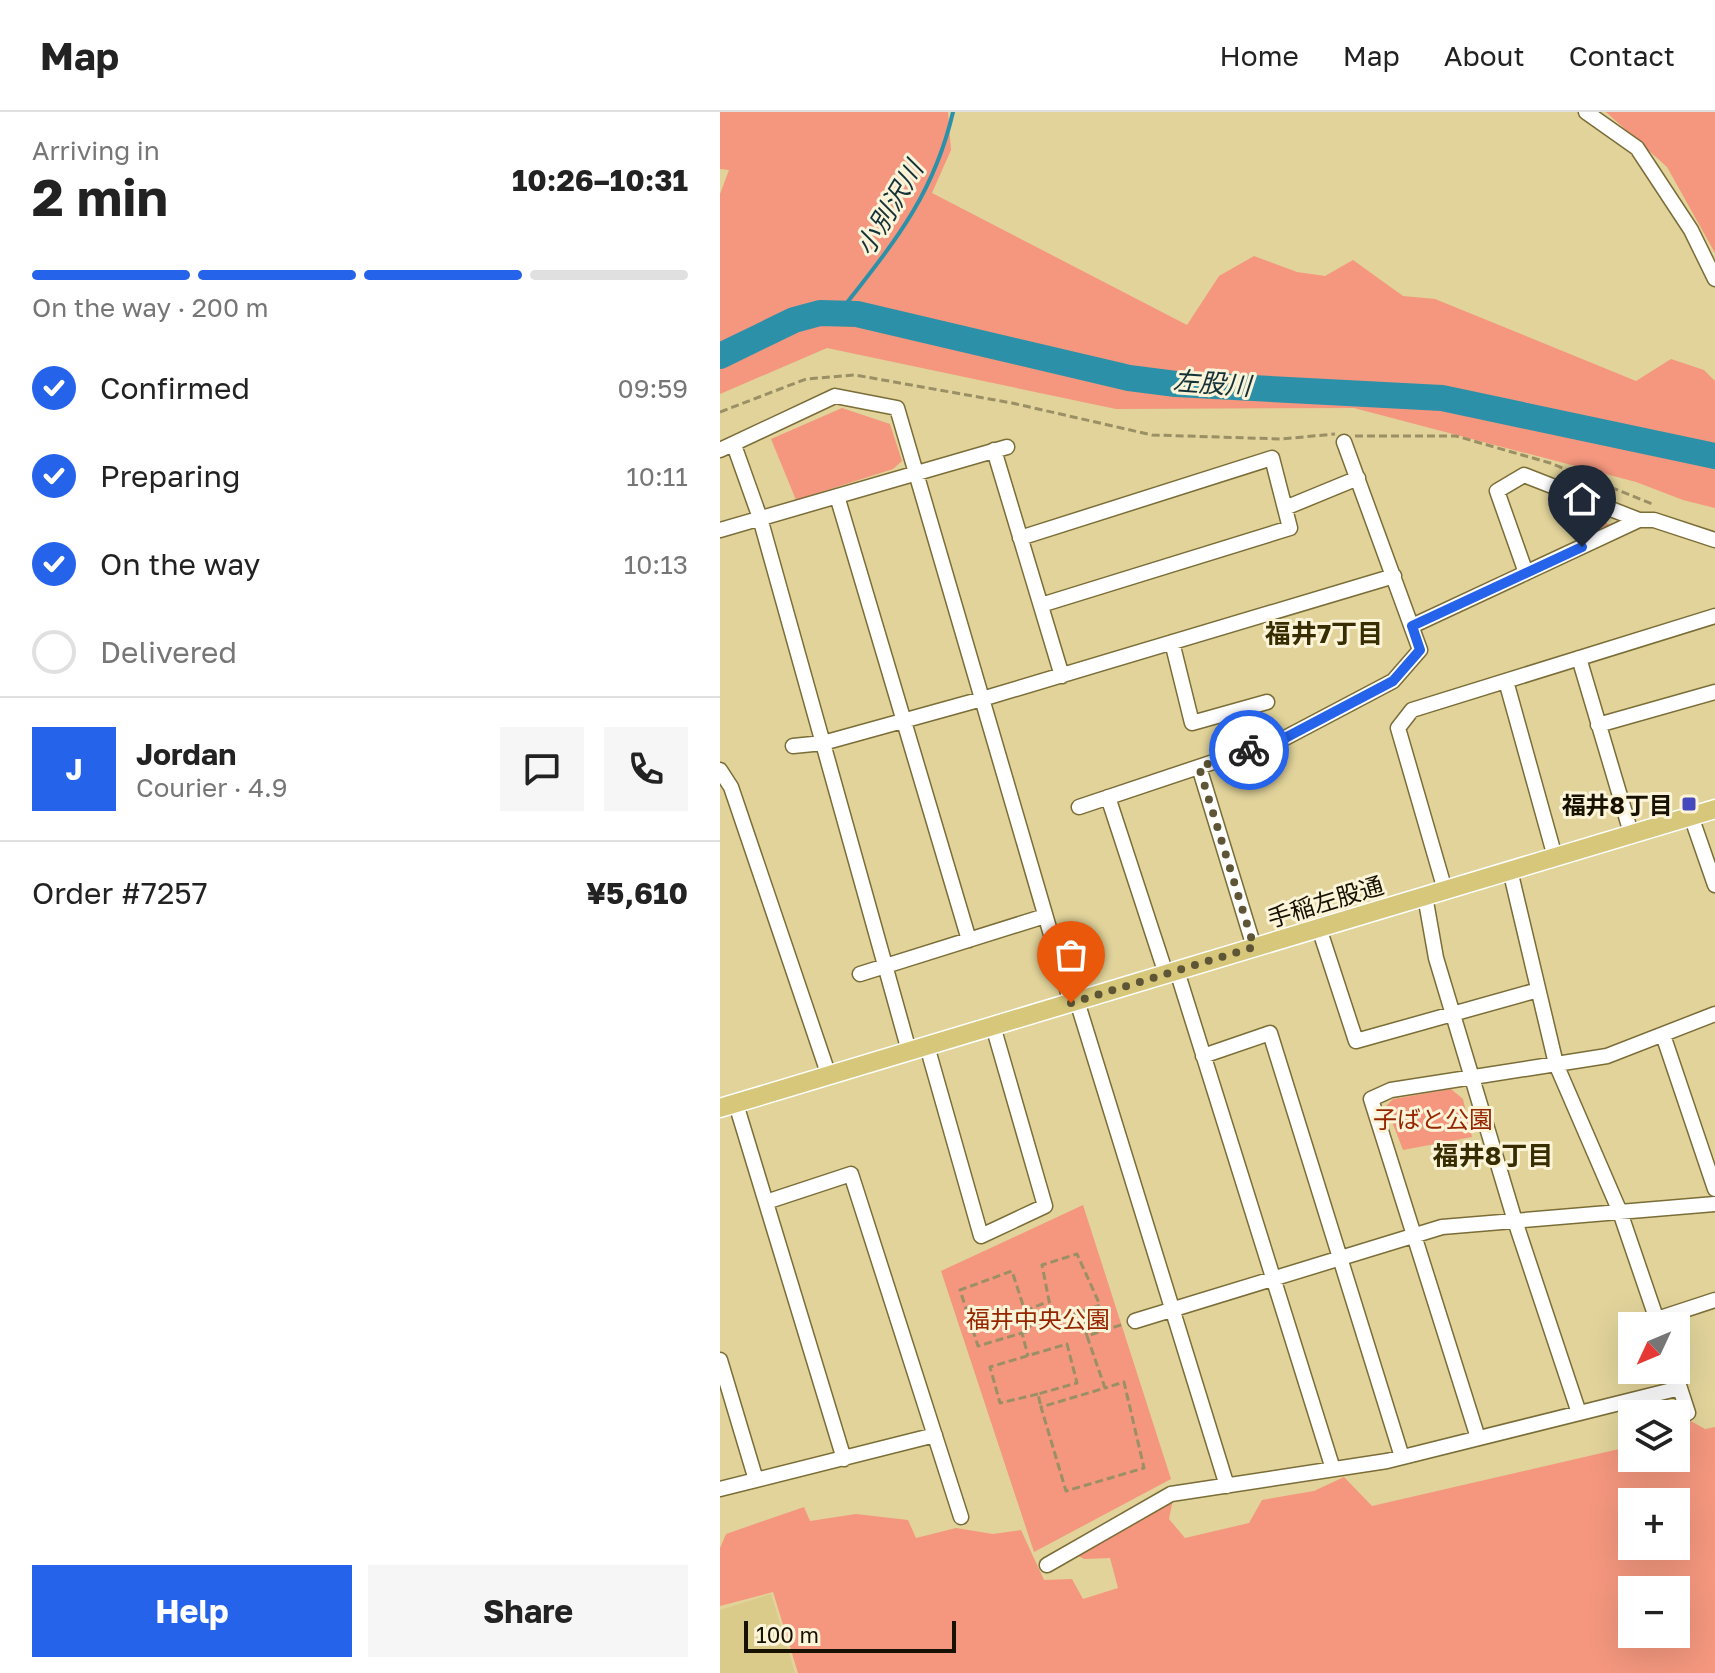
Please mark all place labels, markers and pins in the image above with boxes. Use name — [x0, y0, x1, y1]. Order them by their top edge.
pin — [1548, 465, 1616, 547]
place label: 福井8丁目 — [1562, 790, 1673, 819]
marker: 福井8丁目 — [1680, 795, 1698, 813]
pin — [1037, 921, 1105, 1003]

